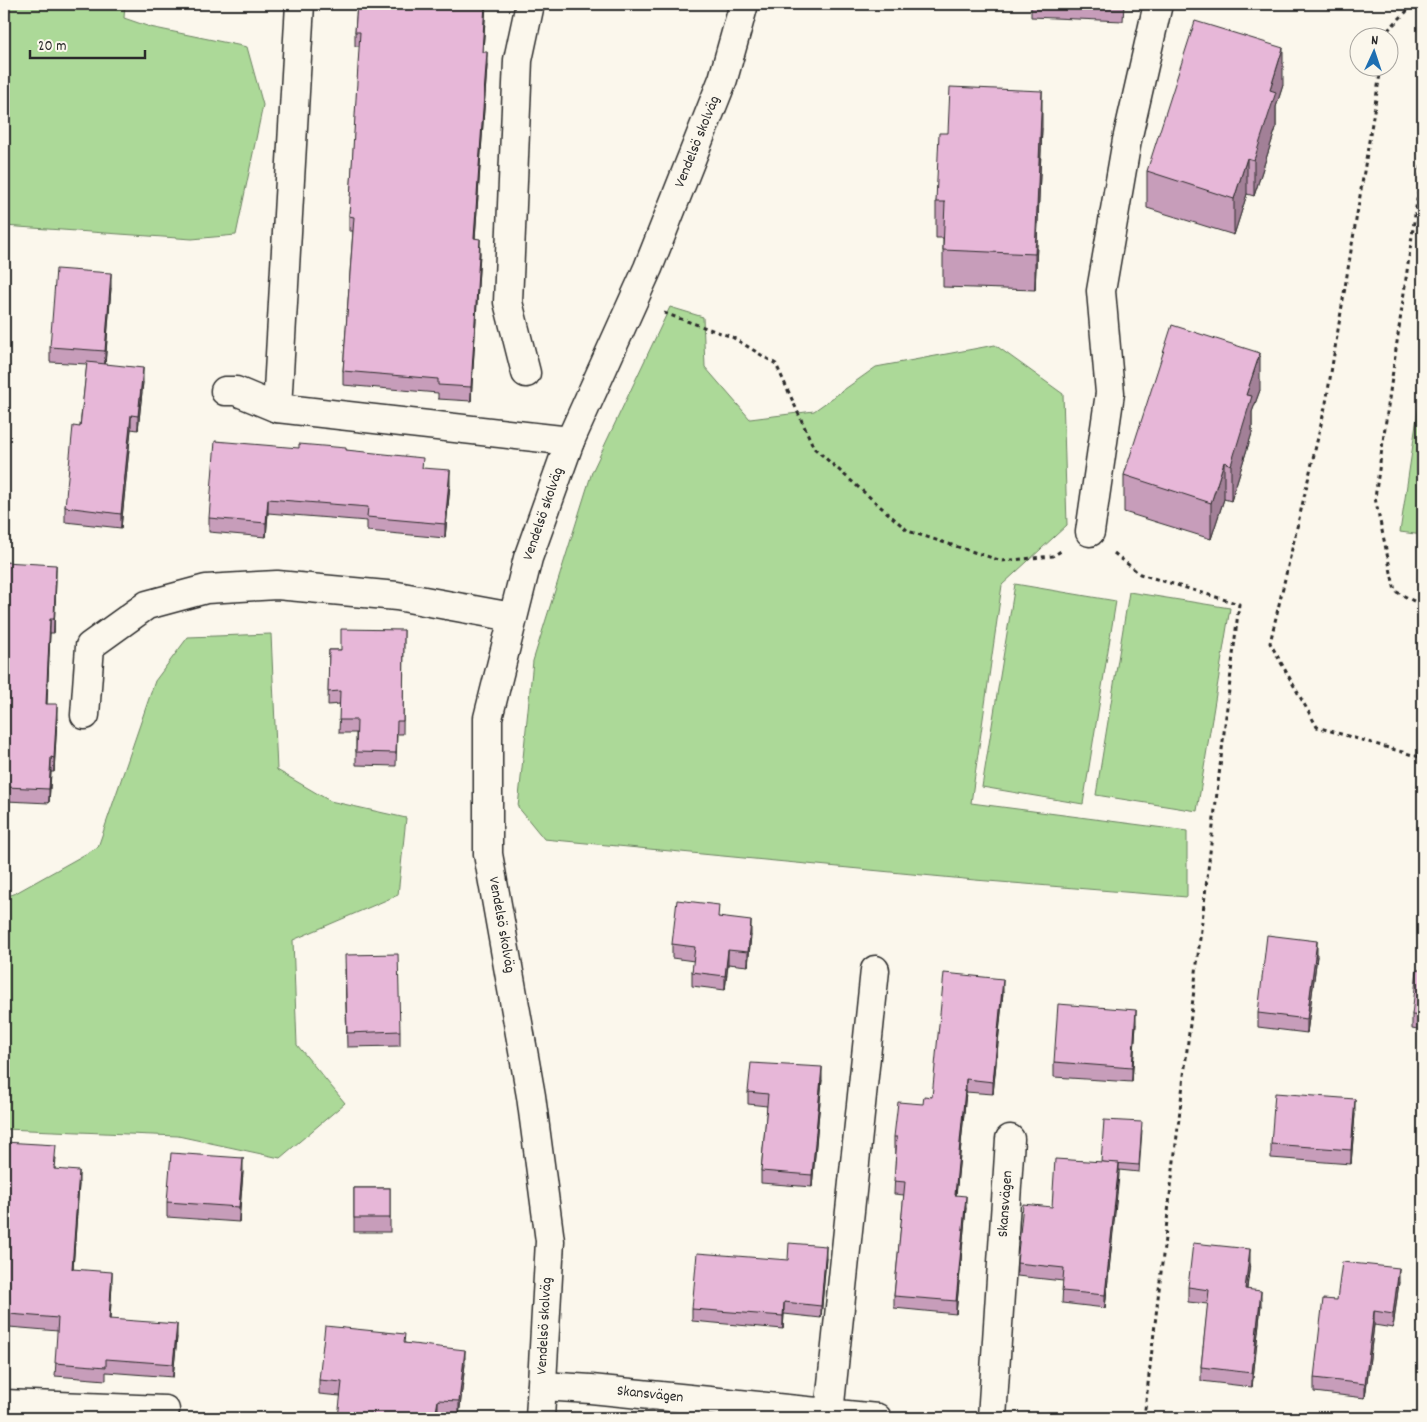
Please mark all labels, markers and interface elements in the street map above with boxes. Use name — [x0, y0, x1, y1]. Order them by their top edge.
scale bar — [30, 28, 145, 60]
north arrow — [1350, 28, 1400, 78]
text: N — [1371, 31, 1379, 51]
text: 20 m — [38, 36, 66, 58]
street label: Vendelsö skolväg — [670, 93, 726, 191]
street label: Vendelsö skolväg — [518, 464, 570, 564]
street label: Vendelsö skolväg — [482, 875, 520, 975]
street label: Skansvägen — [993, 1170, 1019, 1238]
street label: Vendelsö skolväg — [531, 1277, 559, 1375]
street label: Skansvägen — [616, 1381, 684, 1409]

